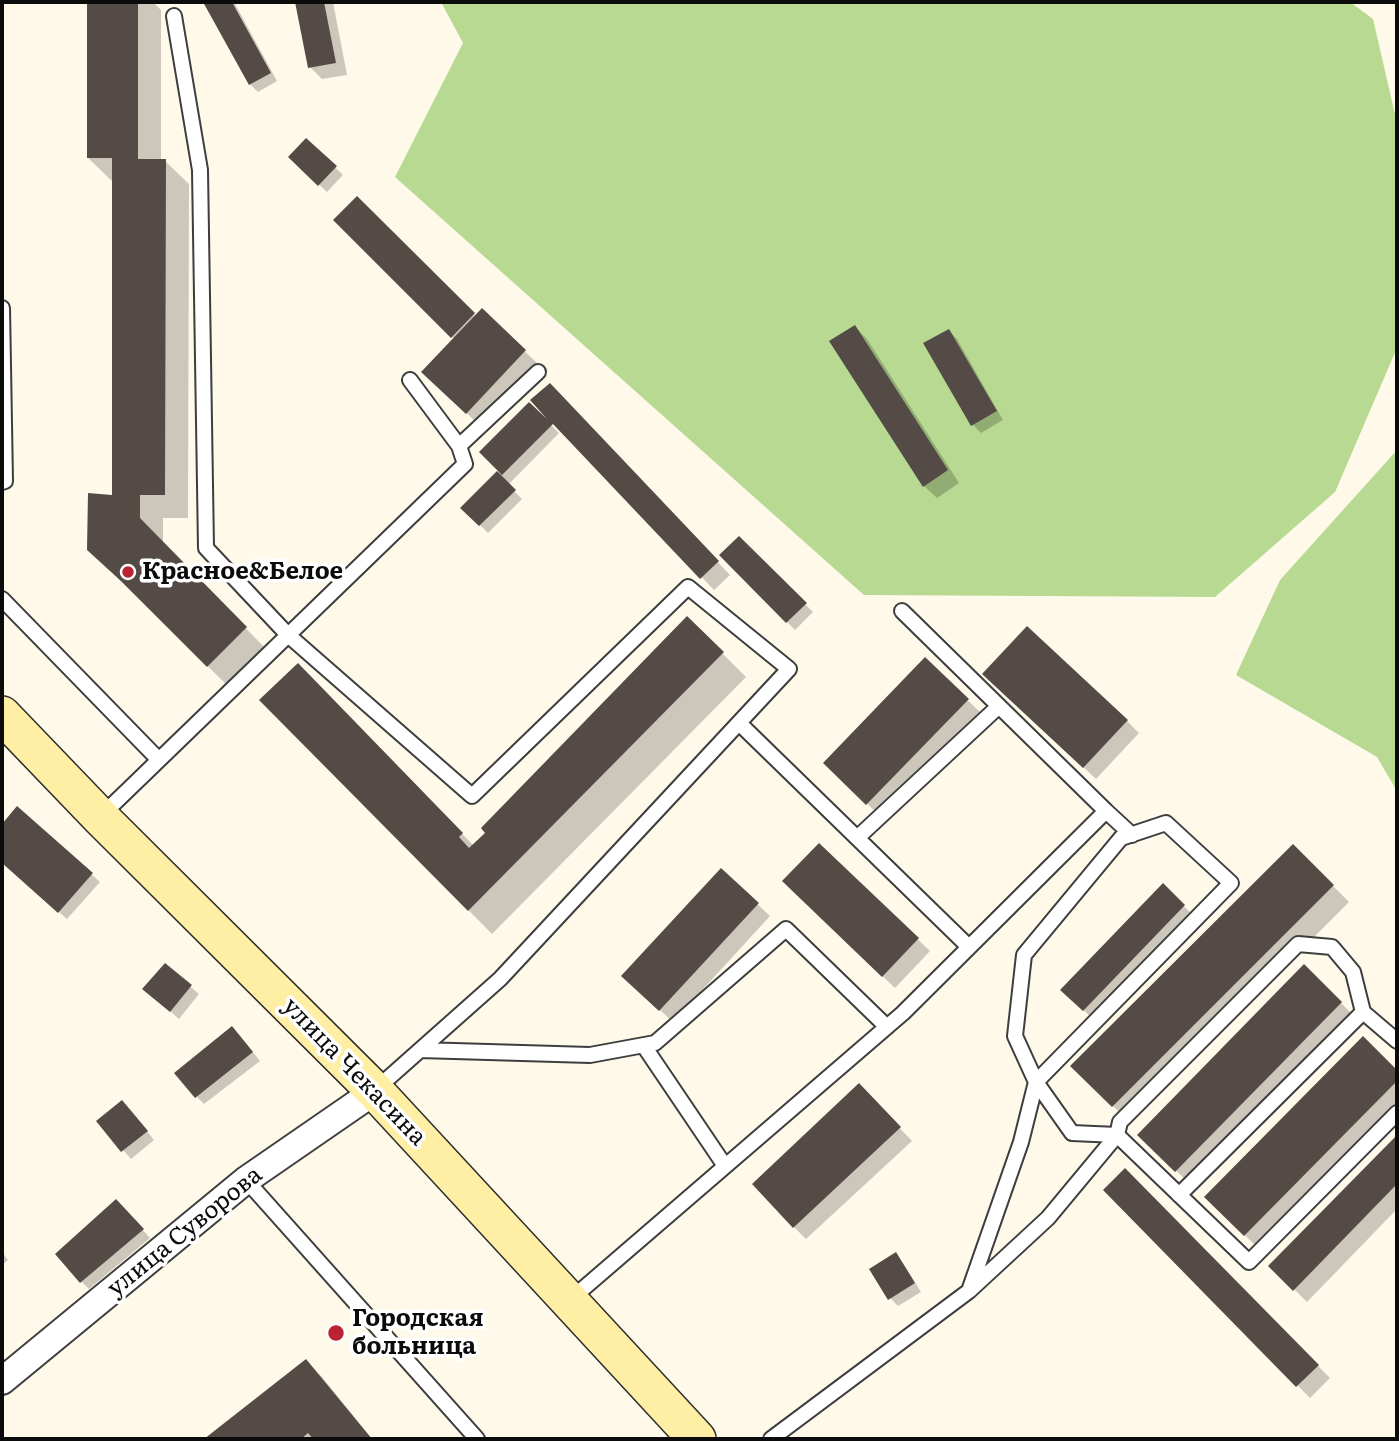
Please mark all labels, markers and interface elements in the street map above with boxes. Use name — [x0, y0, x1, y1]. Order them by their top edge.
place label: Красное&Белое — [142, 558, 343, 586]
marker: Красное&Белое — [120, 564, 136, 580]
street label: улица Чекасина — [276, 992, 432, 1152]
street label: улица Суворова — [102, 1161, 268, 1303]
place label: Городская больница — [352, 1305, 484, 1361]
marker: Городская больница — [326, 1323, 346, 1343]

